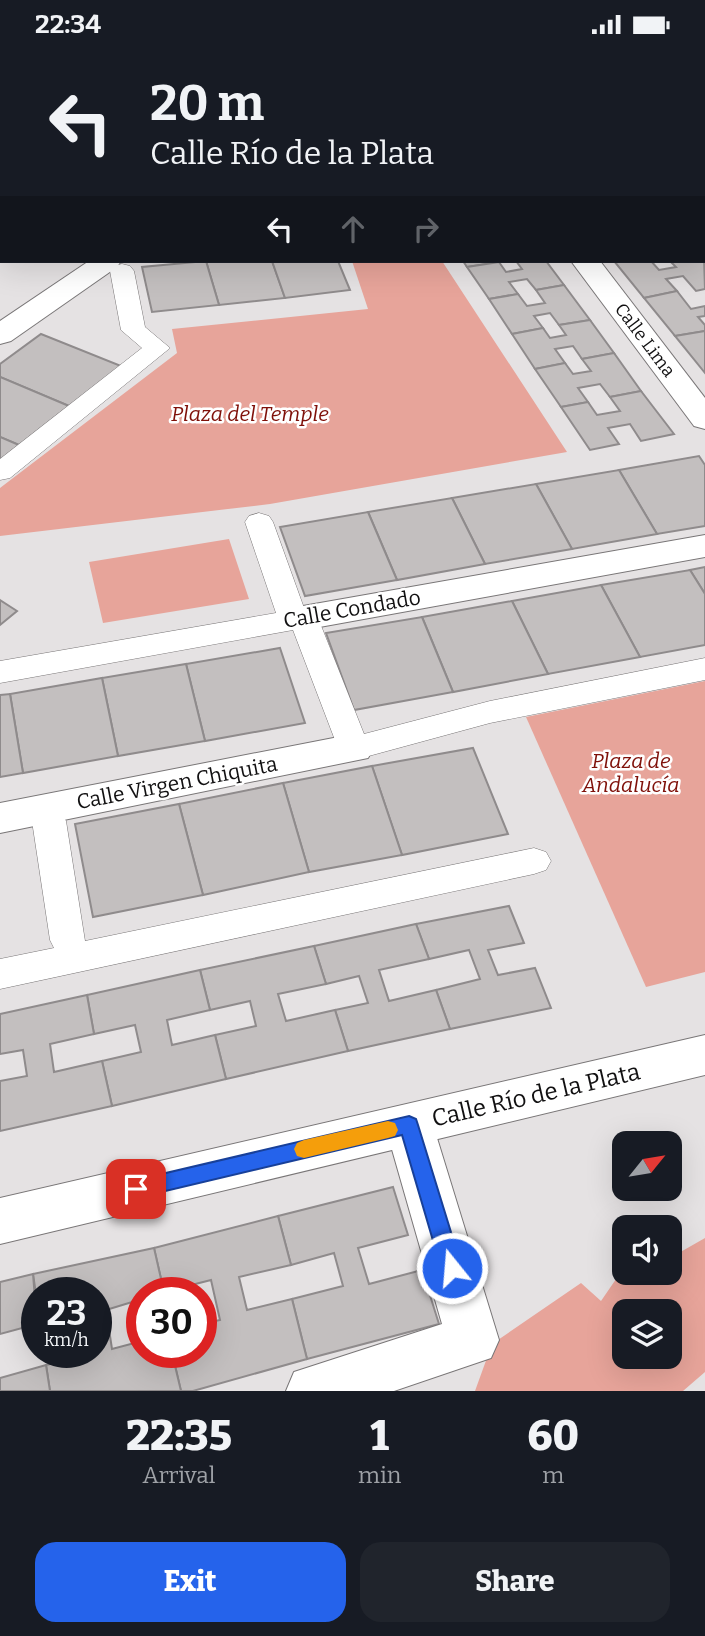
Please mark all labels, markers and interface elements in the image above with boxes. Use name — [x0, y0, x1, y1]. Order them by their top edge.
text: 22:34 — [35, 9, 101, 40]
text: 20 m — [150, 74, 264, 133]
icon: left — [35, 77, 126, 168]
text: Calle Río de la Plata — [150, 134, 434, 172]
icon: left — [261, 210, 299, 248]
icon: ahead — [334, 210, 372, 248]
icon: right — [407, 210, 445, 248]
street label: Calle Lima — [610, 299, 680, 381]
park label: Plaza del Temple — [171, 401, 329, 427]
street label: Calle Condado — [281, 584, 423, 634]
park label: Plaza de Andalucía — [581, 748, 680, 798]
street label: Calle Virgen Chiquita — [74, 751, 280, 815]
street label: Calle Río de la Plata — [429, 1057, 643, 1133]
north arrow — [612, 1131, 682, 1201]
map controls — [612, 1131, 682, 1369]
pin — [106, 1159, 166, 1219]
icon: arrive — [117, 1170, 155, 1208]
button: sound — [612, 1215, 682, 1285]
position arrow — [415, 1231, 489, 1305]
speed limit sign: 30 — [126, 1277, 217, 1368]
text: 23 — [47, 1292, 86, 1334]
button: layers — [612, 1299, 682, 1369]
text: km/h — [44, 1329, 89, 1351]
text: 22:35 — [126, 1411, 232, 1461]
text: 1 — [370, 1411, 389, 1461]
text: 60 — [527, 1411, 579, 1461]
text: Arrival — [143, 1461, 215, 1489]
text: min — [358, 1461, 401, 1489]
text: m — [542, 1461, 564, 1489]
button: Exit — [35, 1542, 346, 1622]
button: Share — [360, 1542, 670, 1622]

